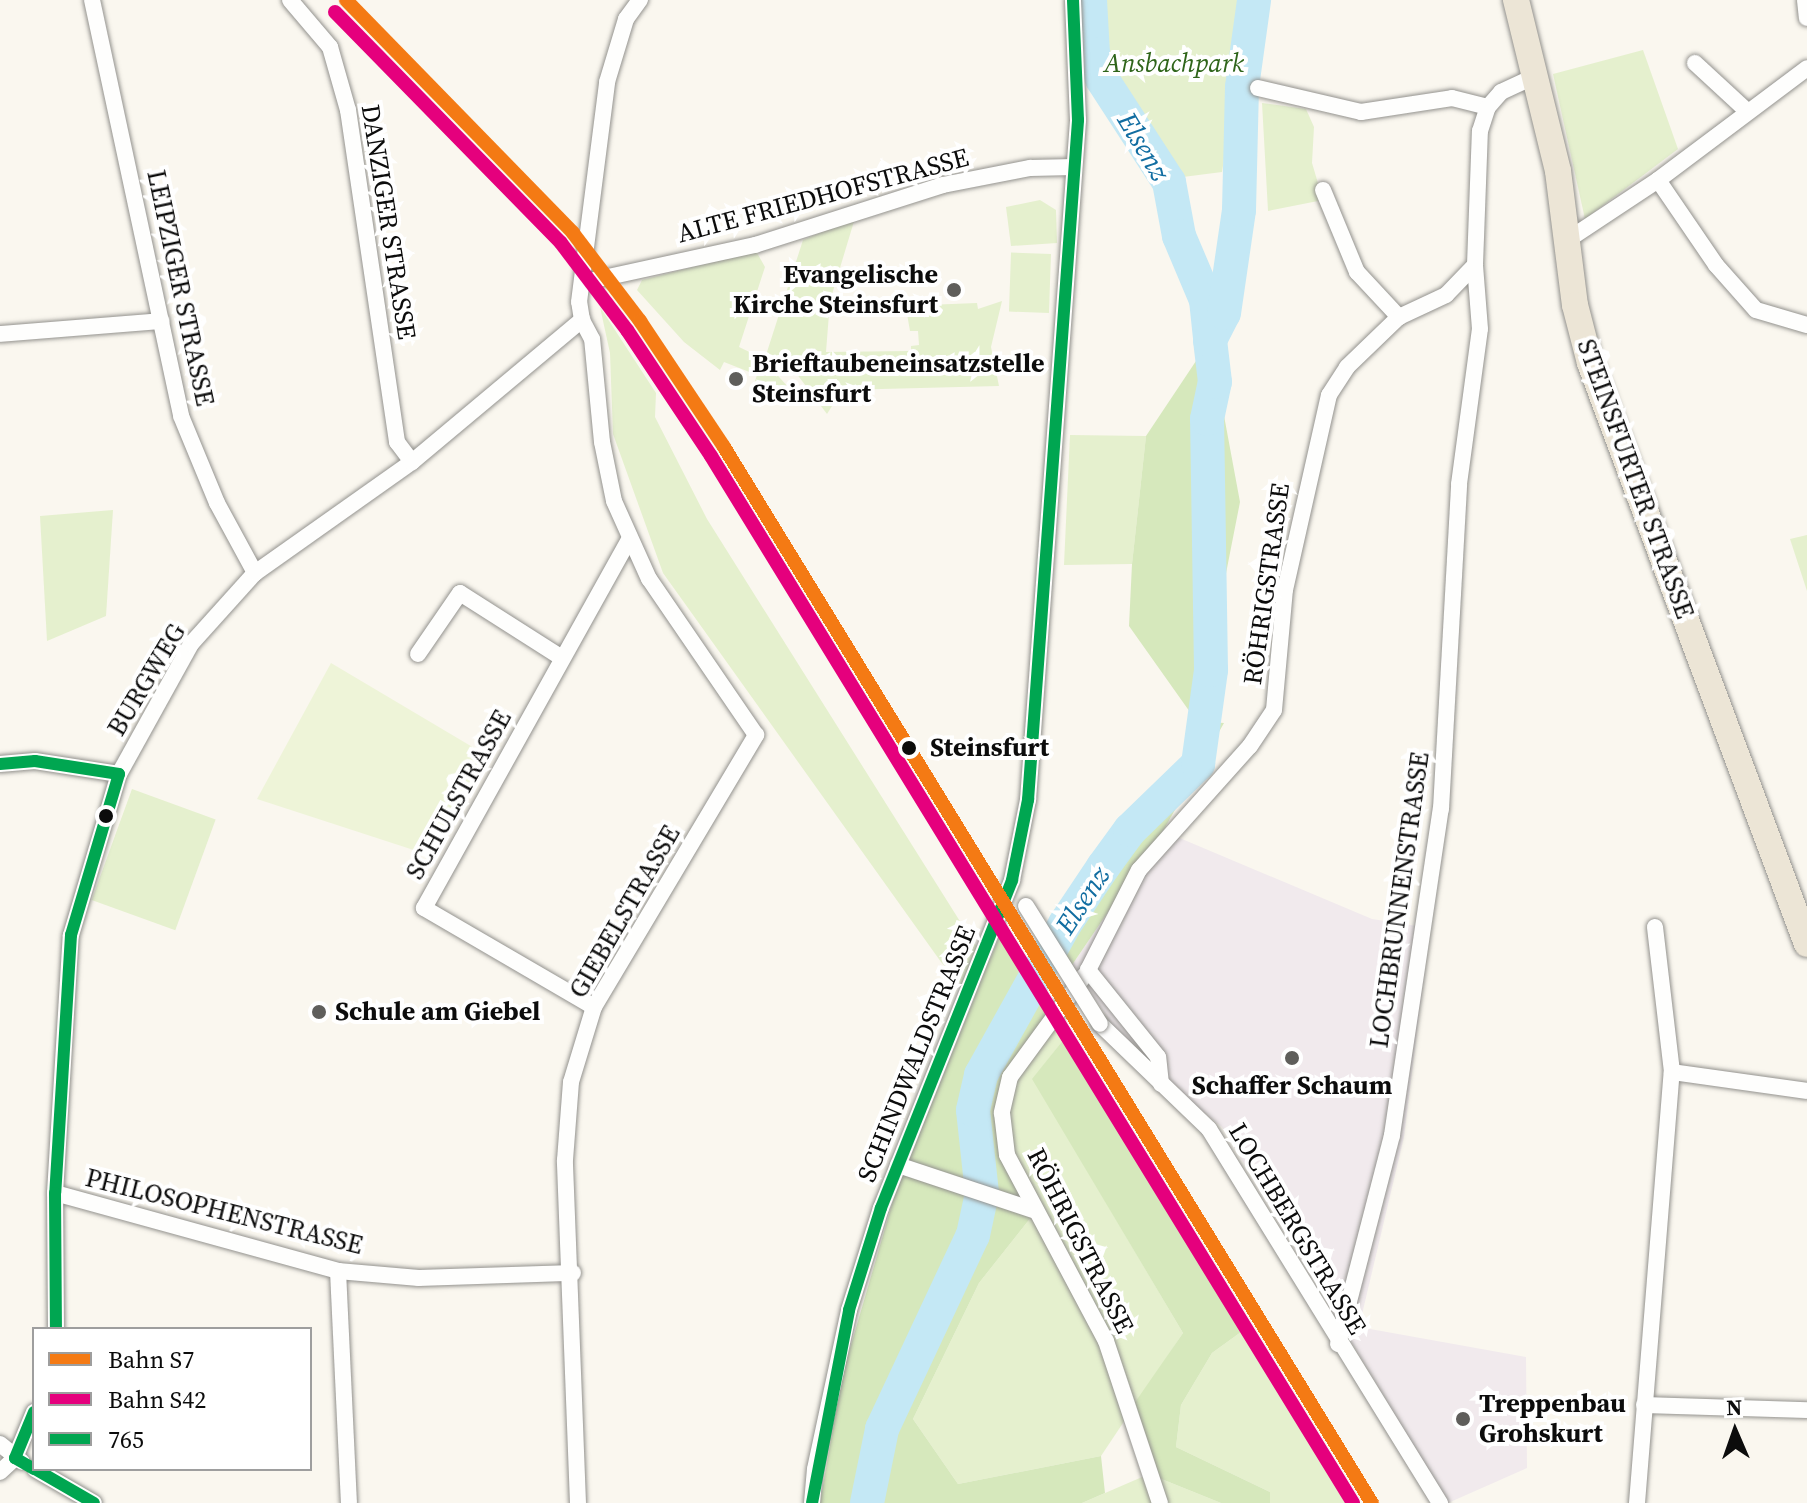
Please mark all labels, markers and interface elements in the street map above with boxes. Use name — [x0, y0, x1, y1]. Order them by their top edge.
park label: Ansbachpark — [1104, 48, 1244, 80]
street label: DANZIGER STRASSE — [354, 102, 422, 342]
water label: Elsenz — [1111, 106, 1177, 186]
street label: ALTE FRIEDHOFSTRASSE — [674, 142, 972, 250]
street label: LEIPZIGER STRASSE — [140, 167, 220, 409]
place label: Evangelische Kirche Steinsfurt — [733, 259, 938, 320]
marker: Evangelische Kirche Steinsfurt — [945, 281, 963, 299]
street label: STEINSFURTER STRASSE — [1570, 335, 1700, 623]
place label: Brieftaubeneinsatzstelle Steinsfurt — [752, 348, 1045, 410]
marker: Brieftaubeneinsatzstelle Steinsfurt — [727, 370, 745, 388]
street label: RÖHRIGSTRASSE — [1237, 481, 1297, 687]
street label: BURGWEG — [101, 618, 193, 742]
street label: SCHULSTRASSE — [400, 705, 518, 885]
place label: Steinsfurt — [930, 732, 1049, 764]
marker: Steinsfurt — [895, 734, 923, 762]
street label: LOCHBRUNNENSTRASSE — [1364, 750, 1436, 1050]
unlabelled marker — [98, 808, 114, 824]
street label: GIEBELSTRASSE — [563, 820, 687, 1004]
water label: Elsenz — [1048, 860, 1116, 940]
street label: SCHINDWALDSTRASSE — [851, 921, 983, 1187]
place label: Schule am Giebel — [335, 996, 540, 1028]
marker: Schule am Giebel — [310, 1003, 328, 1021]
marker: Schaffer Schaum — [1283, 1049, 1301, 1067]
place label: Schaffer Schaum — [1192, 1070, 1392, 1102]
street label: LOCHBERGSTRASSE — [1222, 1118, 1372, 1340]
street label: RÖHRIGSTRASSE — [1020, 1143, 1140, 1339]
street label: PHILOSOPHENSTRASSE — [82, 1162, 366, 1262]
legend — [32, 1327, 312, 1471]
text: Bahn S7 — [108, 1343, 194, 1376]
text: Bahn S42 — [108, 1383, 206, 1416]
place label: Treppenbau Grohskurt — [1479, 1388, 1626, 1450]
north arrow — [1695, 1391, 1775, 1471]
text: N — [1726, 1392, 1743, 1422]
marker: Treppenbau Grohskurt — [1454, 1410, 1472, 1428]
text: 765 — [108, 1423, 144, 1456]

